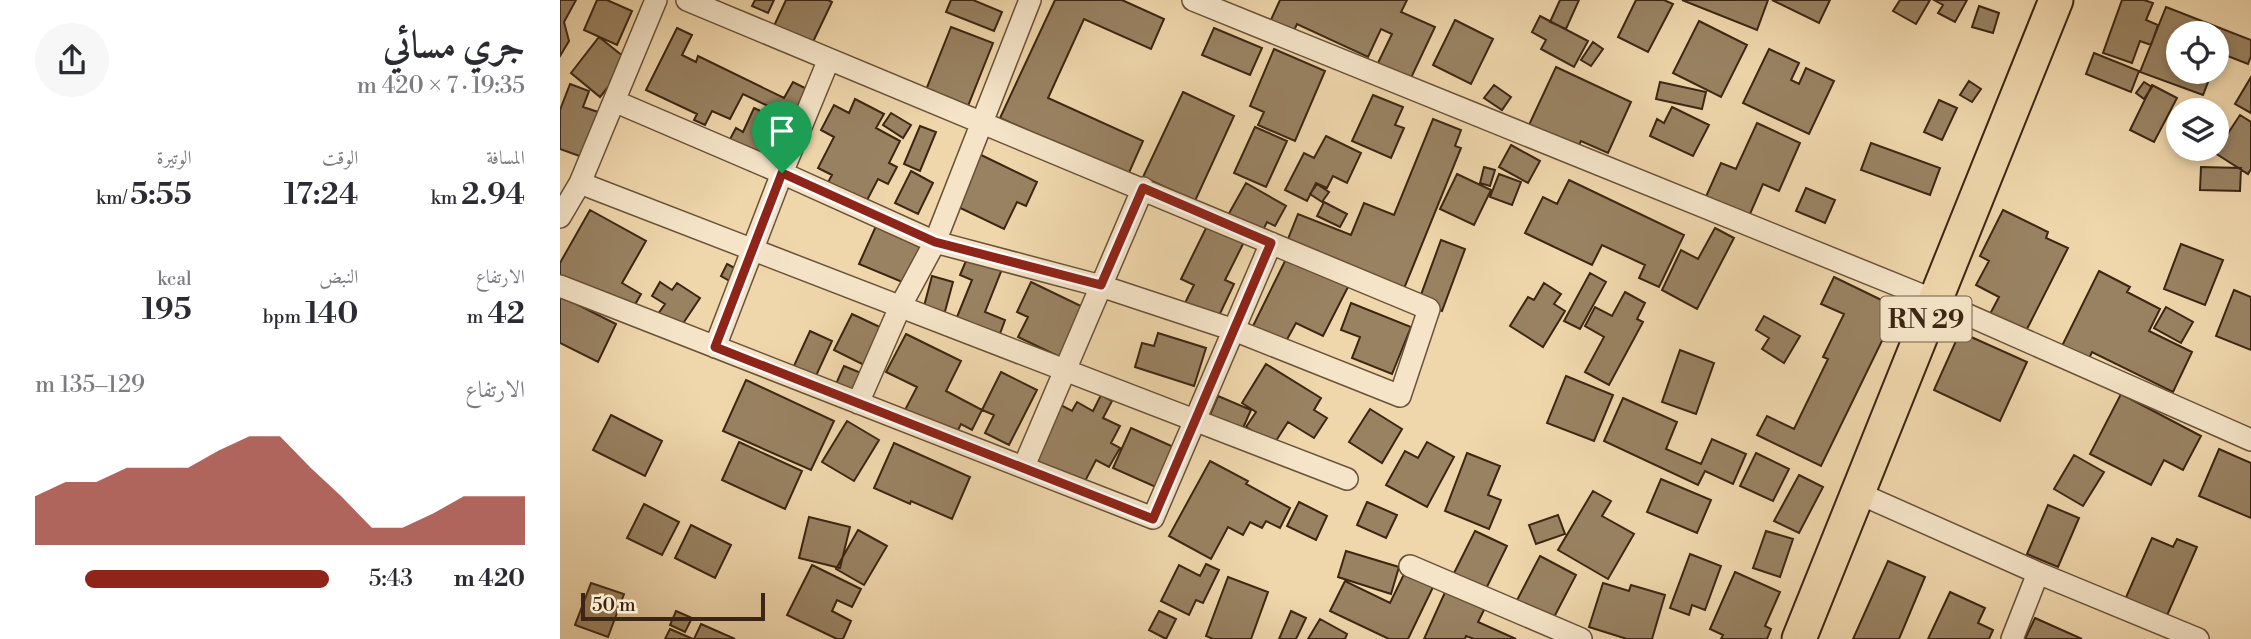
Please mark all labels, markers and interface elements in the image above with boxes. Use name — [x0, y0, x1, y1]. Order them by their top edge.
map controls — [2166, 21, 2229, 161]
button: locate — [2166, 21, 2229, 84]
text: جري مسائي — [383, 22, 525, 69]
button: share — [35, 23, 109, 97]
text: 19:35 · 7 × 420 m — [357, 72, 525, 100]
button: layers — [2166, 98, 2229, 161]
pin — [752, 101, 812, 173]
icon: arrive — [763, 112, 801, 150]
text: الوتيرة — [157, 146, 192, 170]
text: الوقت — [322, 146, 358, 170]
text: المسافة — [486, 146, 525, 170]
text: 5:55 — [130, 176, 192, 214]
text: 17:24 — [284, 176, 358, 214]
text: 2.94 — [461, 176, 525, 214]
text: /km — [96, 186, 130, 210]
text: km — [431, 186, 461, 210]
text: النبض — [319, 265, 358, 289]
text: الارتفاع — [476, 265, 525, 289]
text: kcal — [157, 267, 192, 291]
text: 195 — [142, 291, 192, 329]
text: 140 — [305, 295, 358, 333]
text: 42 — [487, 295, 525, 333]
road number: RN 29 — [1880, 296, 1972, 342]
text: bpm — [263, 305, 305, 329]
text: m — [467, 305, 487, 329]
text: 129–135 m — [35, 371, 145, 399]
text: الارتفاع — [465, 376, 525, 404]
text: 5:43 — [369, 565, 413, 593]
text: 420 m — [454, 565, 525, 593]
scale bar — [581, 590, 765, 622]
text: 50 m — [592, 593, 636, 617]

